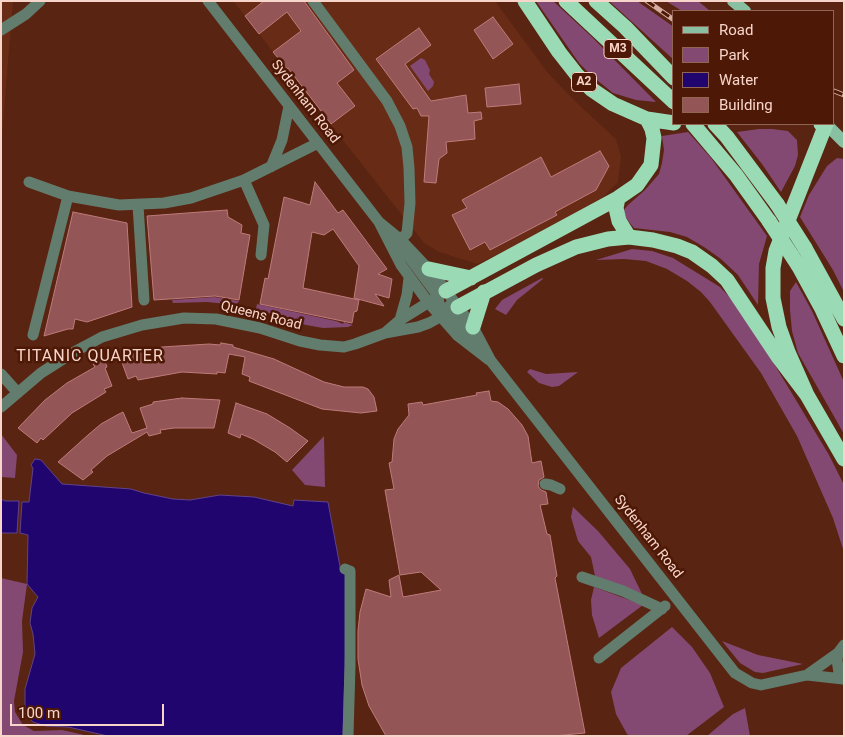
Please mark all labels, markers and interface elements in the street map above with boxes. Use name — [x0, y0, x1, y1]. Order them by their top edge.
legend — [672, 10, 835, 125]
text: Road — [719, 21, 753, 39]
road number: M3 — [604, 40, 632, 59]
text: Park — [719, 46, 749, 64]
street label: Sydenham Road — [267, 57, 343, 147]
text: Water — [719, 71, 758, 89]
road number: A2 — [572, 72, 596, 91]
text: Building — [719, 96, 773, 114]
street label: Queens Road — [219, 298, 303, 334]
district label: TITANIC QUARTER — [14, 347, 166, 367]
street label: Sydenham Road — [610, 492, 686, 582]
scale bar — [12, 694, 166, 726]
text: 100 m — [18, 704, 60, 722]

